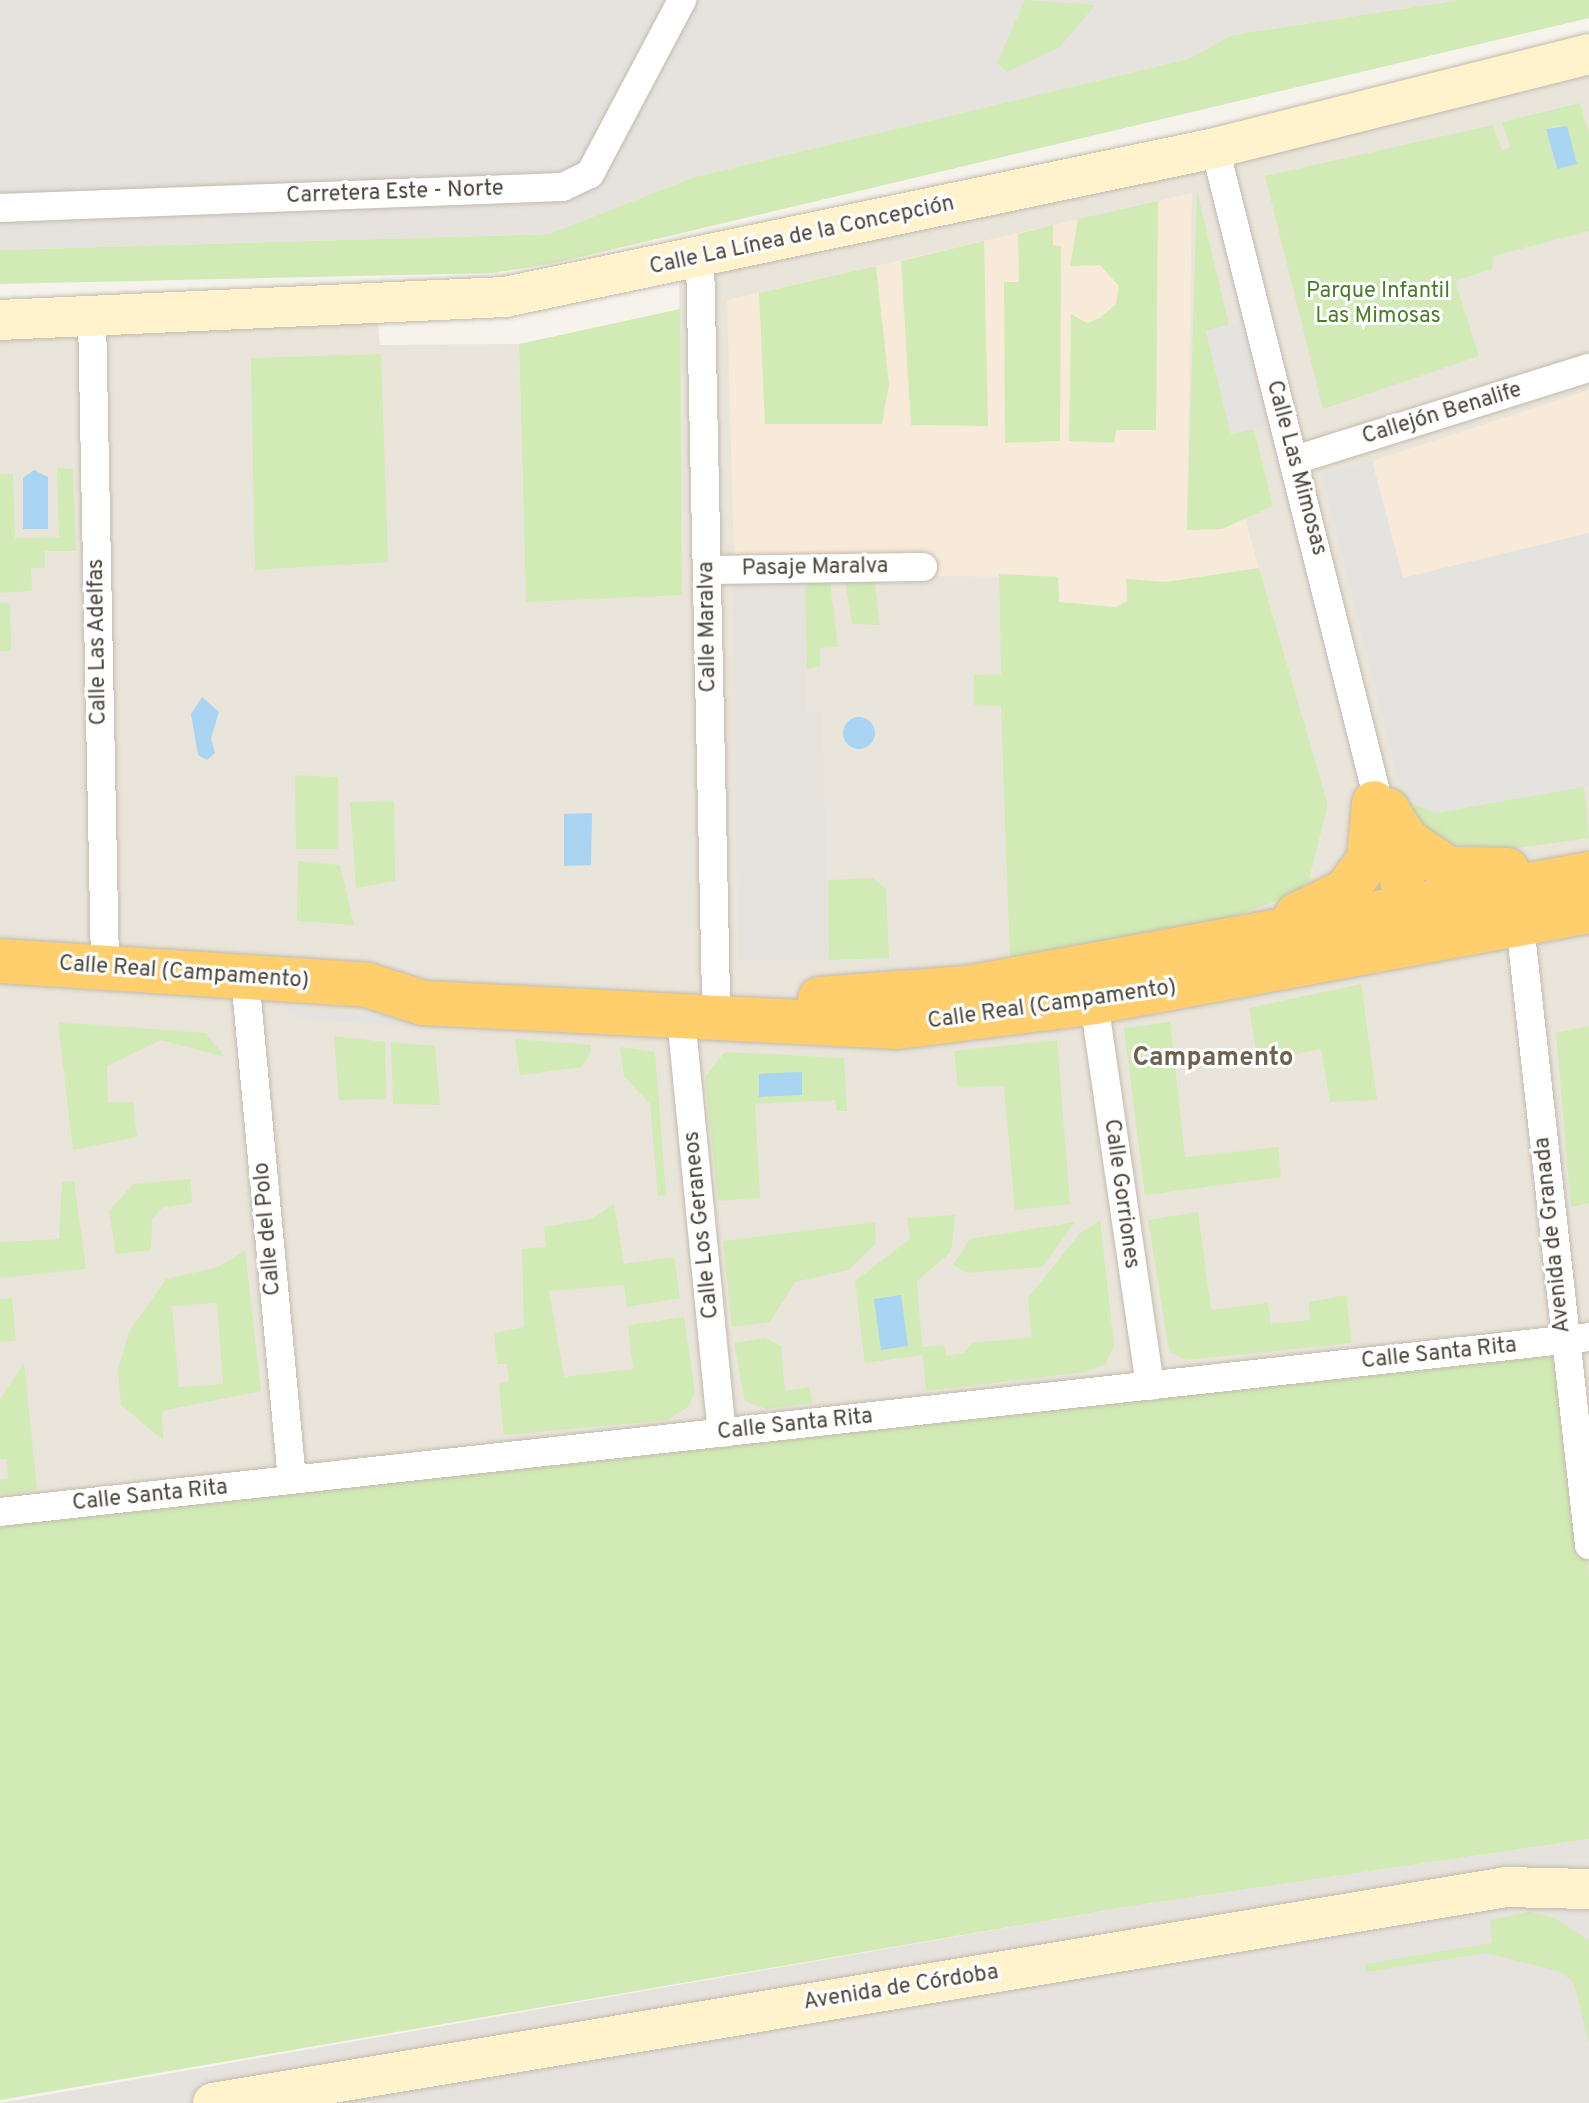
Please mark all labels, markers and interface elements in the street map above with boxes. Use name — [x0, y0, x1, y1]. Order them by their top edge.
street label: Carretera Este - Norte — [286, 176, 504, 210]
street label: Calle La Línea de la Concepción — [647, 191, 957, 281]
park label: Parque Infantil Las Mimosas — [1306, 278, 1450, 330]
street label: Callejón Benalife — [1359, 377, 1525, 451]
street label: Calle Las Mimosas — [1260, 378, 1332, 558]
street label: Pasaje Maralva — [741, 554, 889, 582]
street label: Calle Las Adelfas — [83, 558, 113, 726]
street label: Calle Maralva — [694, 561, 722, 693]
street label: Calle Real (Campamento) — [58, 951, 310, 995]
street label: Calle Real (Campamento) — [926, 974, 1178, 1036]
district label: Campamento — [1132, 1043, 1294, 1075]
street label: Calle Gorriones — [1097, 1117, 1145, 1271]
street label: Calle Los Geraneos — [679, 1130, 725, 1320]
street label: Avenida de Granada — [1530, 1136, 1576, 1334]
street label: Calle del Polo — [249, 1161, 287, 1297]
street label: Calle Santa Rita — [1360, 1333, 1518, 1375]
street label: Calle Santa Rita — [716, 1404, 874, 1446]
street label: Calle Santa Rita — [71, 1475, 229, 1517]
street label: Avenida de Córdoba — [802, 1960, 1000, 2016]

